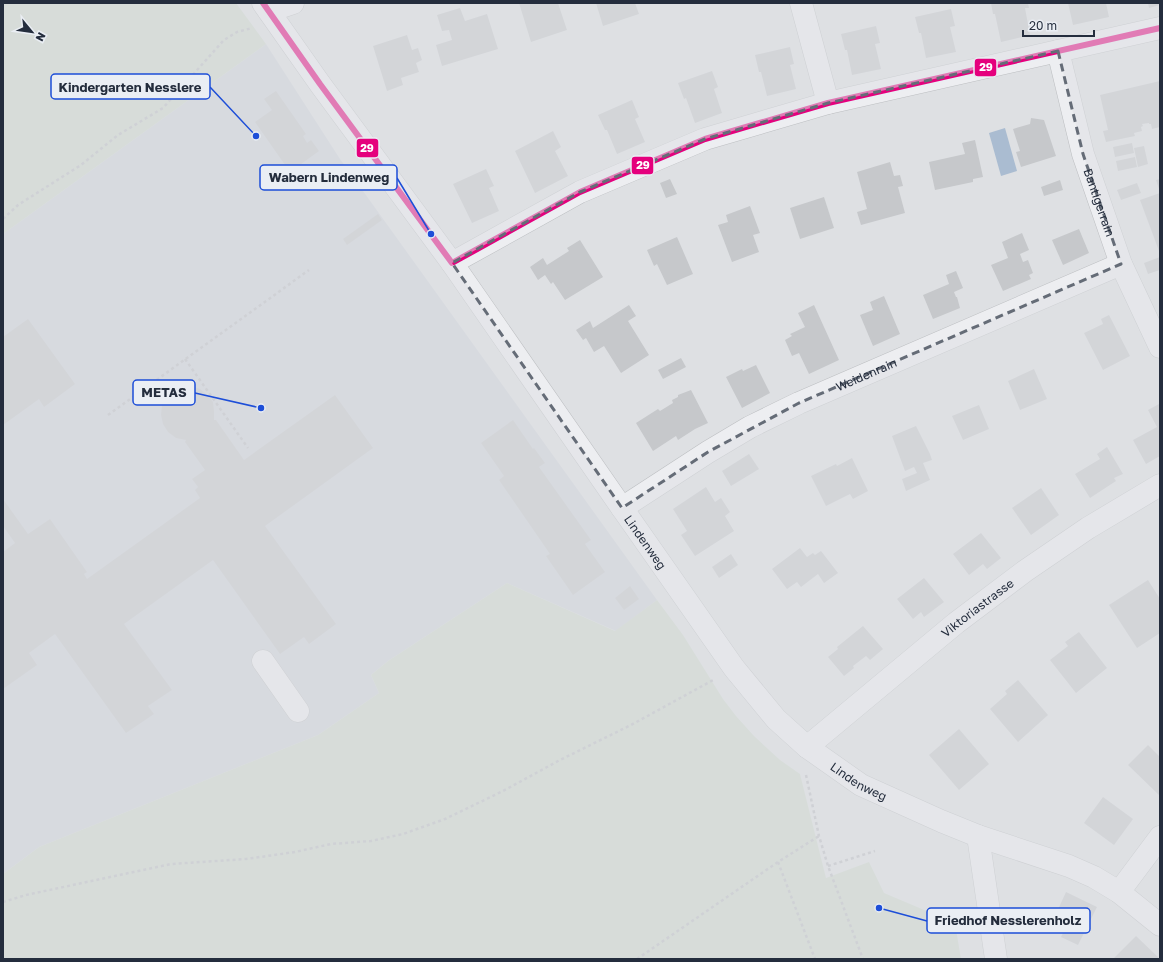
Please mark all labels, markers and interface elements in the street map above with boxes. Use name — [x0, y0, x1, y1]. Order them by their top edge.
north arrow — [12, 12, 52, 52]
scale bar — [1023, 12, 1094, 38]
text: 20 m — [1029, 18, 1057, 33]
text: N — [33, 30, 49, 44]
line badge: 29 — [974, 58, 997, 77]
text: 29 — [979, 60, 993, 73]
callout: Kindergarten Nesslere — [51, 74, 210, 99]
text: Kindergarten Nesslere — [59, 79, 202, 95]
line badge: 29 — [356, 138, 379, 158]
text: 29 — [360, 141, 374, 154]
line badge: 29 — [631, 156, 654, 175]
text: 29 — [636, 158, 650, 171]
callout: Wabern Lindenweg — [260, 165, 397, 190]
street label: Bantigerrain — [1081, 166, 1118, 238]
text: Wabern Lindenweg — [269, 169, 389, 185]
street label: Weidenrain — [833, 354, 899, 394]
callout: METAS — [133, 380, 195, 405]
text: METAS — [141, 384, 187, 400]
street label: Lindenweg — [621, 512, 670, 572]
street label: Viktoriastrasse — [938, 575, 1016, 640]
street label: Lindenweg — [828, 759, 889, 803]
callout: Friedhof Nesslerenholz — [927, 908, 1090, 933]
text: Friedhof Nesslerenholz — [935, 912, 1082, 928]

